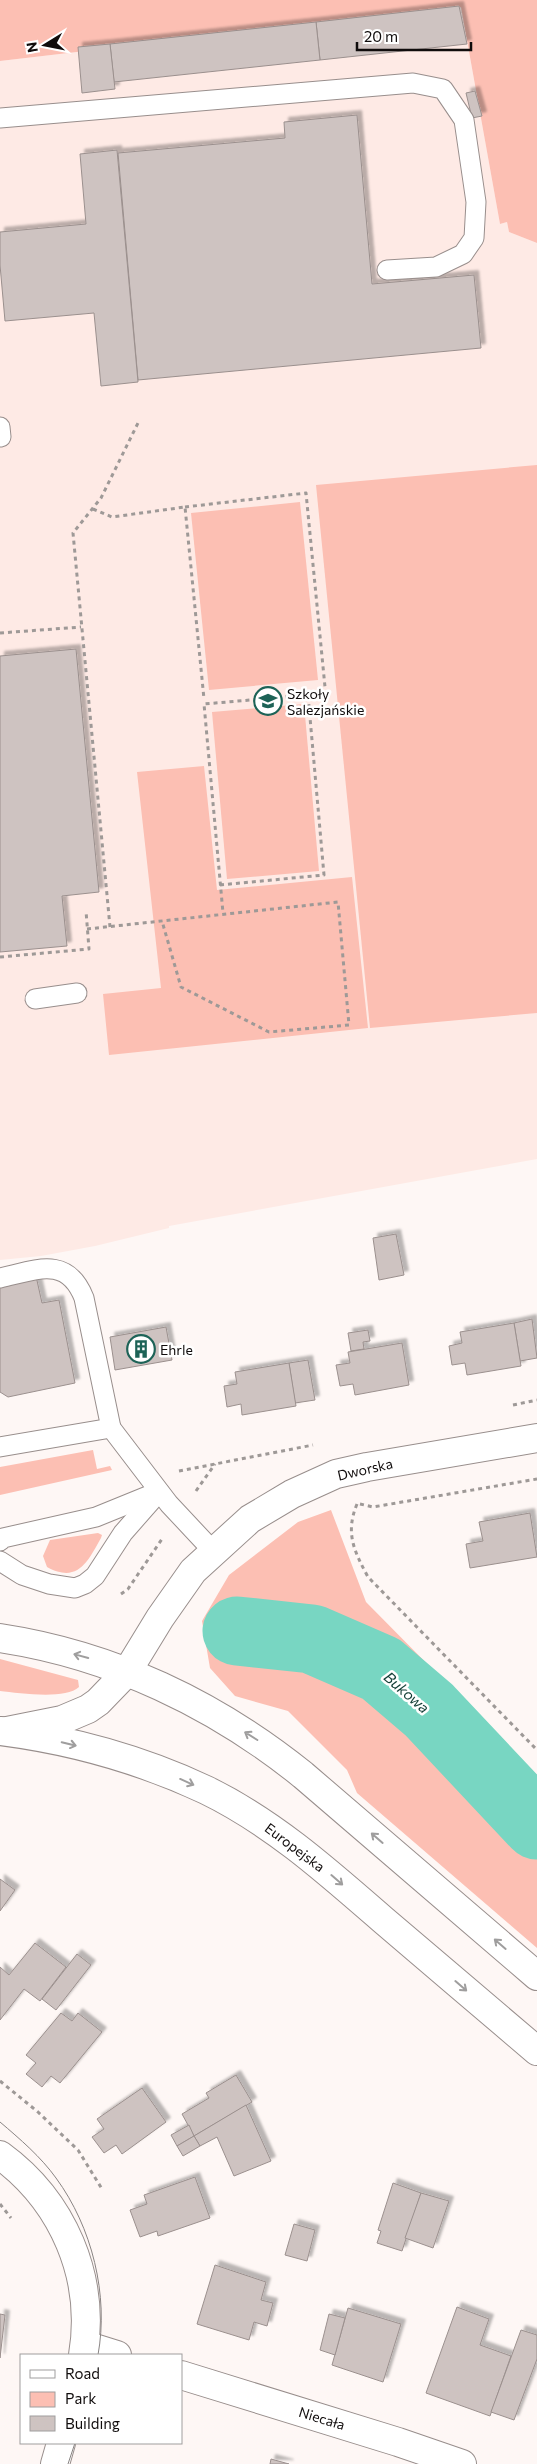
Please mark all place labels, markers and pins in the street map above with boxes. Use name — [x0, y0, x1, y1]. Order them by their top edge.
place label: Szkoły Salezjańskie — [287, 685, 364, 718]
school or university icon: Szkoły Salezjańskie — [253, 686, 283, 716]
building icon: Ehrle — [126, 1334, 156, 1364]
place label: Ehrle — [160, 1341, 193, 1358]

